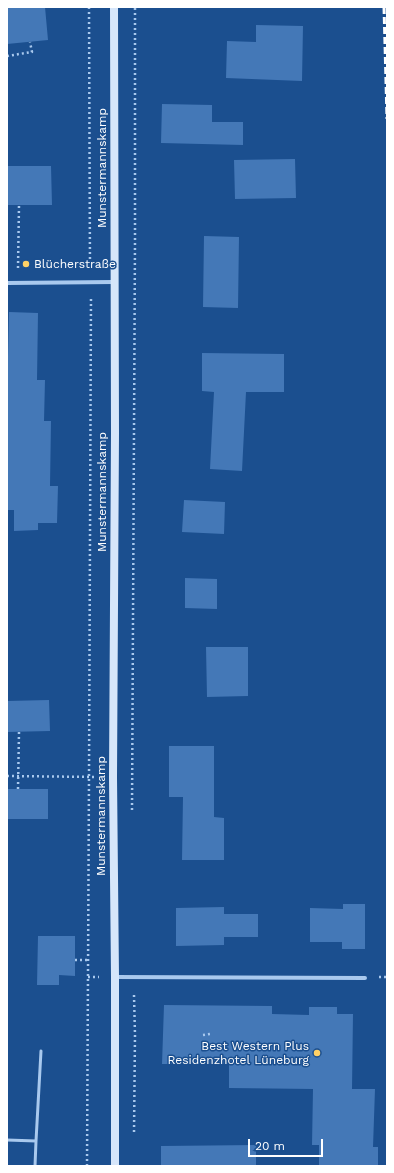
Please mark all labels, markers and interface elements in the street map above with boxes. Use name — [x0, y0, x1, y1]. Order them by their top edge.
street label: Munstermannskamp — [95, 108, 109, 228]
place label: Blücherstraße — [34, 257, 116, 271]
marker: Blücherstraße — [21, 259, 31, 269]
street label: Munstermannskamp — [95, 432, 109, 552]
street label: Munstermannskamp — [94, 756, 108, 876]
place label: Best Western Plus Residenzhotel Lüneburg — [168, 1039, 309, 1067]
marker: Best Western Plus Residenzhotel Lüneburg — [312, 1048, 322, 1058]
scale bar — [250, 1131, 325, 1157]
text: 20 m — [255, 1139, 285, 1153]

